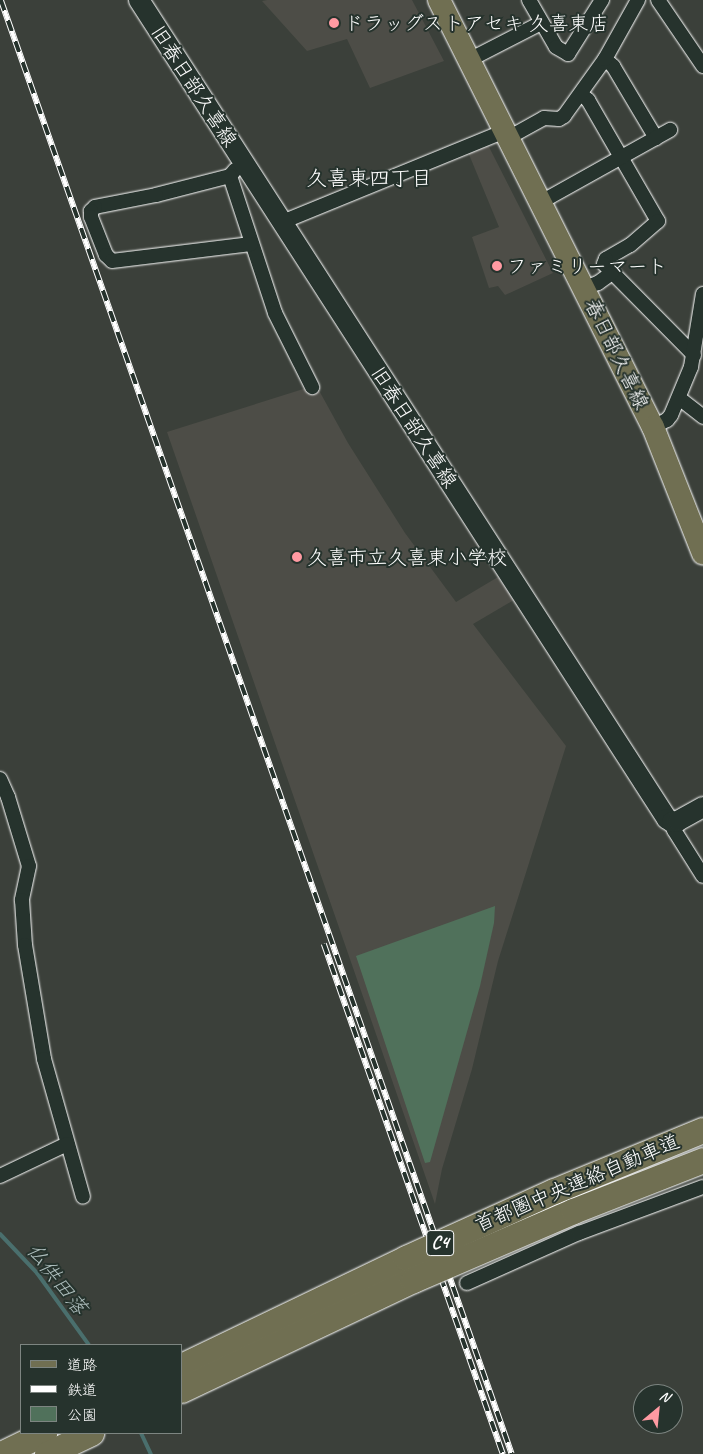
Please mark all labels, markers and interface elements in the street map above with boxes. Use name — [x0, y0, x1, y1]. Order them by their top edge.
place label: ドラッグストアセキ 久喜東店 — [344, 11, 609, 35]
marker: ドラッグストアセキ 久喜東店 — [328, 17, 340, 29]
street label: 旧春日部久喜線 — [146, 21, 242, 151]
district label: 久喜東四丁目 — [306, 165, 432, 191]
place label: ファミリーマート — [507, 254, 667, 278]
marker: ファミリーマート — [491, 260, 503, 272]
street label: 春日部久喜線 — [580, 295, 654, 413]
street label: 旧春日部久喜線 — [366, 362, 462, 492]
place label: 久喜市立久喜東小学校 — [307, 545, 507, 569]
marker: 久喜市立久喜東小学校 — [291, 551, 303, 563]
street label: 首都圏中央連絡自動車道 — [471, 1129, 683, 1237]
road number: C4 — [425, 1226, 455, 1260]
water label: 仏供田落 — [21, 1238, 93, 1320]
legend — [20, 1344, 182, 1434]
text: 道路 — [67, 1356, 97, 1375]
text: 鉄道 — [67, 1381, 97, 1400]
north arrow — [633, 1384, 683, 1434]
text: N — [657, 1387, 673, 1406]
text: 公園 — [67, 1406, 97, 1425]

